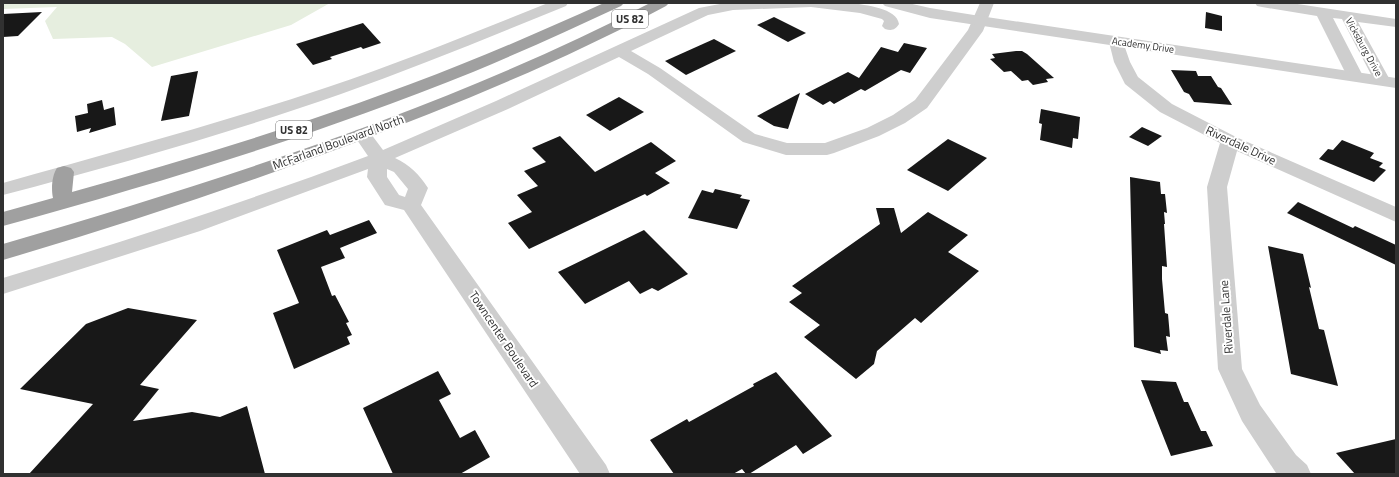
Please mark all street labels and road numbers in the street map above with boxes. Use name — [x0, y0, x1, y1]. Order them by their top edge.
road number: US 82 — [612, 10, 648, 28]
street label: Vicksburg Drive — [1342, 15, 1386, 79]
street label: Academy Drive — [1111, 33, 1175, 57]
street label: McFarland Boulevard North — [270, 109, 406, 175]
street label: Riverdale Drive — [1203, 120, 1279, 170]
road number: US 82 — [276, 121, 312, 139]
street label: Riverdale Lane — [1214, 280, 1238, 354]
street label: Towncenter Boulevard — [465, 287, 543, 391]

